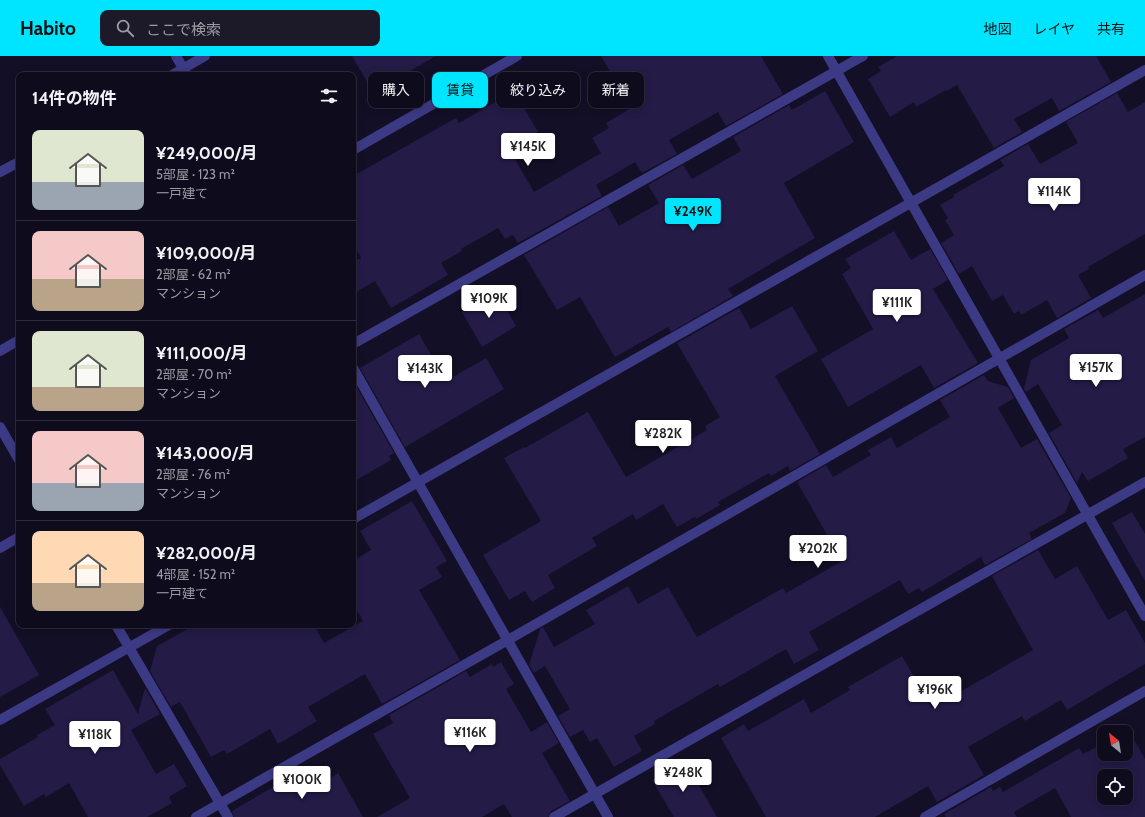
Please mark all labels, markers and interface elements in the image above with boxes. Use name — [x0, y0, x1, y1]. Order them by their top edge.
search box — [100, 10, 380, 46]
text: Habito — [20, 17, 76, 40]
icon: search — [114, 17, 136, 39]
text: 地図 — [983, 20, 1011, 38]
text: レイヤ — [1033, 20, 1075, 38]
text: 共有 — [1097, 20, 1125, 38]
text: ここで検索 — [146, 21, 221, 39]
chip: 購入 — [368, 72, 424, 108]
chip: 賃貸 — [432, 72, 488, 108]
chip: 絞り込み — [496, 72, 580, 108]
chip: 新着 — [588, 72, 644, 108]
icon: filters — [318, 85, 340, 107]
text: 14件の物件 — [32, 88, 117, 108]
pin: ¥145K — [500, 133, 556, 167]
text: ¥145K — [510, 138, 546, 154]
text: ¥249,000/月 — [156, 143, 258, 163]
icon: home — [64, 146, 112, 194]
text: 5部屋 · 123 m² — [156, 166, 235, 182]
pin: ¥114K — [1026, 178, 1082, 212]
text: ¥114K — [1037, 183, 1071, 199]
text: 一戸建て — [156, 185, 208, 201]
pin: ¥249K — [665, 198, 721, 232]
text: ¥249K — [674, 203, 712, 219]
text: ¥109,000/月 — [156, 243, 257, 263]
icon: home — [64, 247, 112, 295]
text: 2部屋 · 62 m² — [156, 266, 231, 282]
text: マンション — [156, 285, 221, 301]
pin: ¥109K — [461, 285, 517, 319]
pin: ¥111K — [869, 289, 925, 323]
text: ¥109K — [470, 290, 508, 306]
text: ¥111K — [882, 294, 912, 310]
text: ¥111,000/月 — [156, 343, 248, 363]
icon: home — [64, 347, 112, 395]
pin: ¥157K — [1068, 354, 1124, 388]
pin: ¥143K — [397, 355, 453, 389]
text: ¥157K — [1079, 359, 1113, 375]
text: ¥143K — [407, 360, 443, 376]
text: 2部屋 · 70 m² — [156, 366, 232, 382]
text: マンション — [156, 385, 221, 401]
pin: ¥282K — [635, 420, 691, 454]
text: ¥282K — [644, 425, 682, 441]
text: ¥143,000/月 — [156, 443, 255, 463]
icon: home — [64, 447, 112, 495]
text: 2部屋 · 76 m² — [156, 466, 230, 482]
text: マンション — [156, 485, 221, 501]
pin: ¥202K — [790, 535, 846, 569]
text: ¥202K — [799, 540, 837, 556]
text: ¥282,000/月 — [156, 543, 257, 563]
icon: home — [64, 547, 112, 595]
text: 4部屋 · 152 m² — [156, 566, 235, 582]
text: 一戸建て — [156, 585, 208, 601]
pin: ¥196K — [907, 676, 963, 710]
text: ¥196K — [917, 681, 953, 697]
pin: ¥116K — [442, 719, 498, 753]
pin: ¥118K — [67, 721, 123, 755]
text: ¥116K — [454, 724, 486, 740]
north arrow — [1097, 725, 1133, 761]
map controls — [1097, 725, 1133, 805]
text: ¥118K — [78, 726, 112, 742]
pin: ¥248K — [655, 759, 711, 793]
text: ¥248K — [664, 764, 702, 780]
pin: ¥100K — [274, 766, 330, 800]
button: locate — [1097, 769, 1133, 805]
text: ¥100K — [282, 771, 322, 787]

